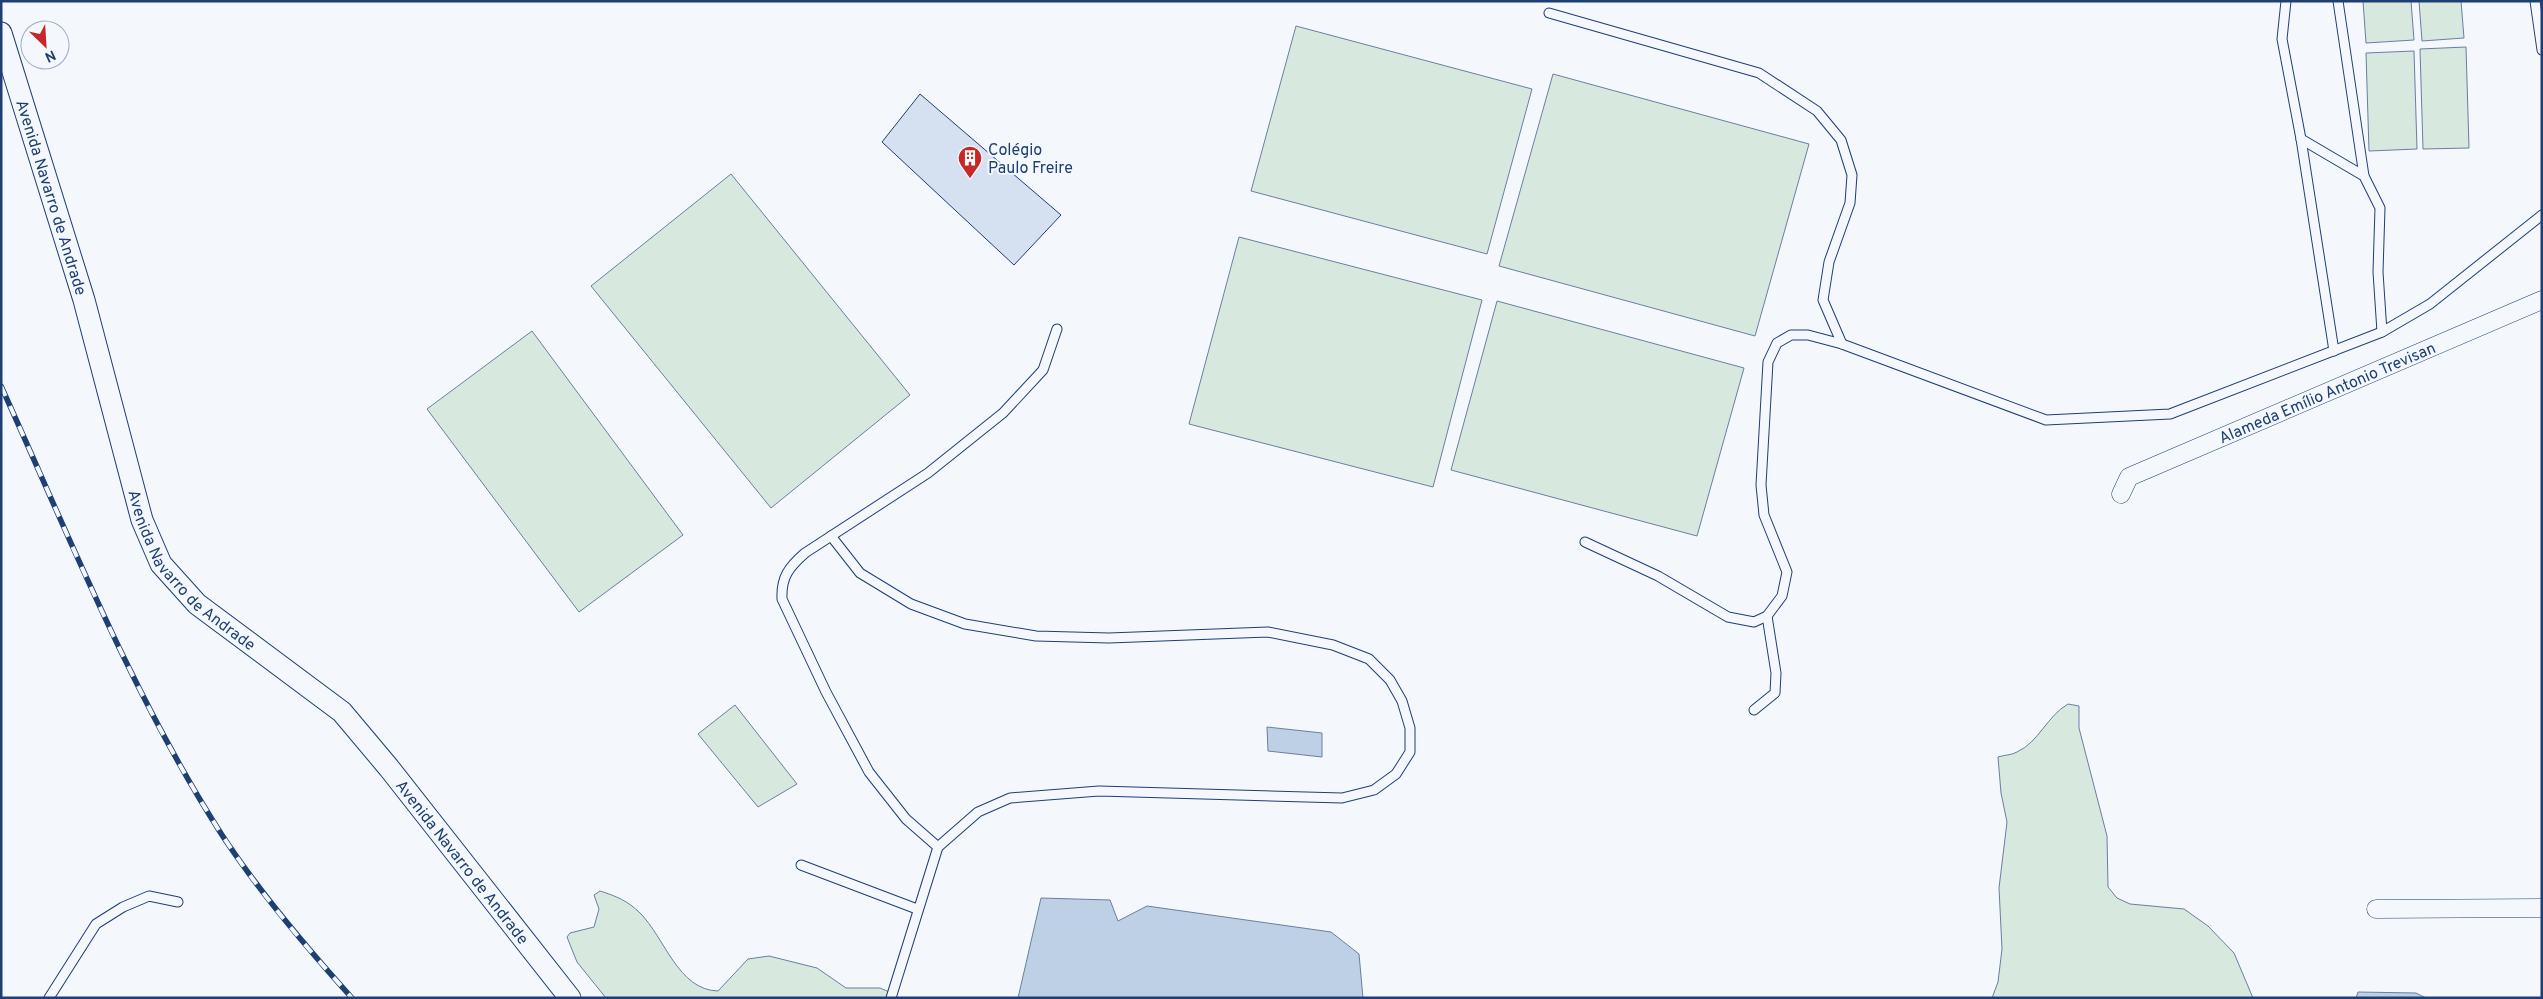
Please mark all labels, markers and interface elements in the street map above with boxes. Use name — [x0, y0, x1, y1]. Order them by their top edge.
north arrow — [20, 20, 70, 70]
text: N — [42, 46, 58, 65]
street label: Avenida Navarro de Andrade — [10, 98, 90, 298]
place label: Colégio Paulo Freire — [988, 141, 1073, 179]
building icon: Colégio Paulo Freire — [957, 145, 983, 179]
street label: Alameda Emílio Antonio Trevisan — [2216, 339, 2439, 449]
street label: Avenida Navarro de Andrade — [122, 488, 259, 656]
street label: Avenida Navarro de Andrade — [390, 777, 532, 949]

